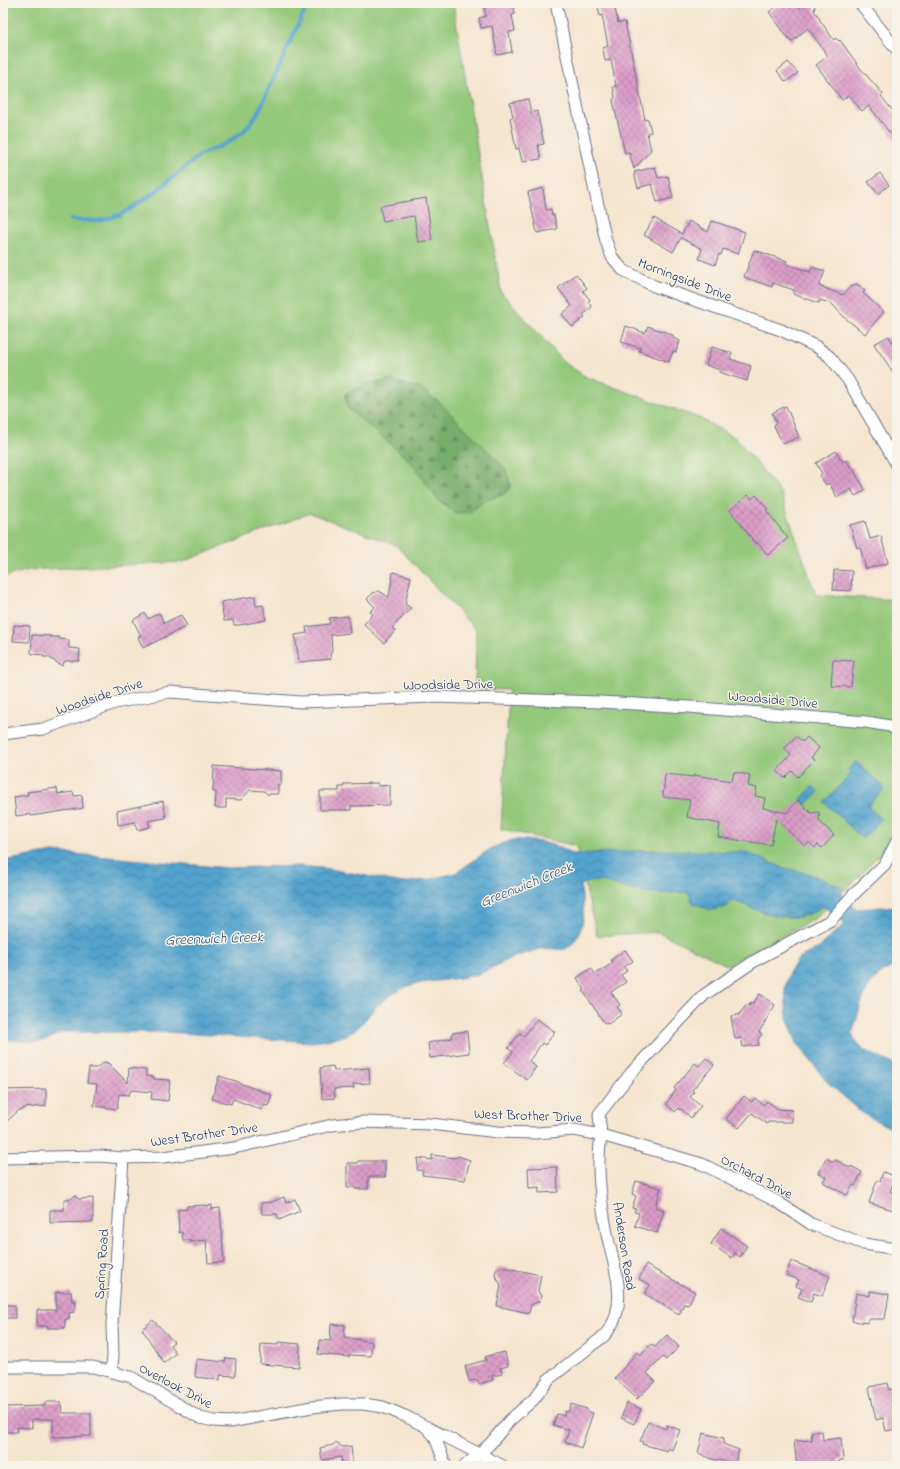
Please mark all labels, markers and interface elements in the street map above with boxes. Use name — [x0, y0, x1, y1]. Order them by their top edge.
street label: Morningside Drive — [634, 253, 735, 309]
street label: Woodside Drive — [54, 673, 146, 721]
street label: Woodside Drive — [403, 674, 494, 697]
street label: Woodside Drive — [727, 686, 819, 715]
water label: Greenwich Creek — [477, 856, 577, 913]
water label: Greenwich Creek — [165, 926, 265, 952]
street label: West Brother Drive — [474, 1104, 583, 1129]
street label: West Brother Drive — [149, 1117, 260, 1153]
street label: Orchard Drive — [717, 1150, 797, 1205]
street label: Anderson Road — [606, 1201, 641, 1292]
street label: Spring Road — [90, 1228, 116, 1300]
street label: Overlook Drive — [135, 1358, 217, 1415]

